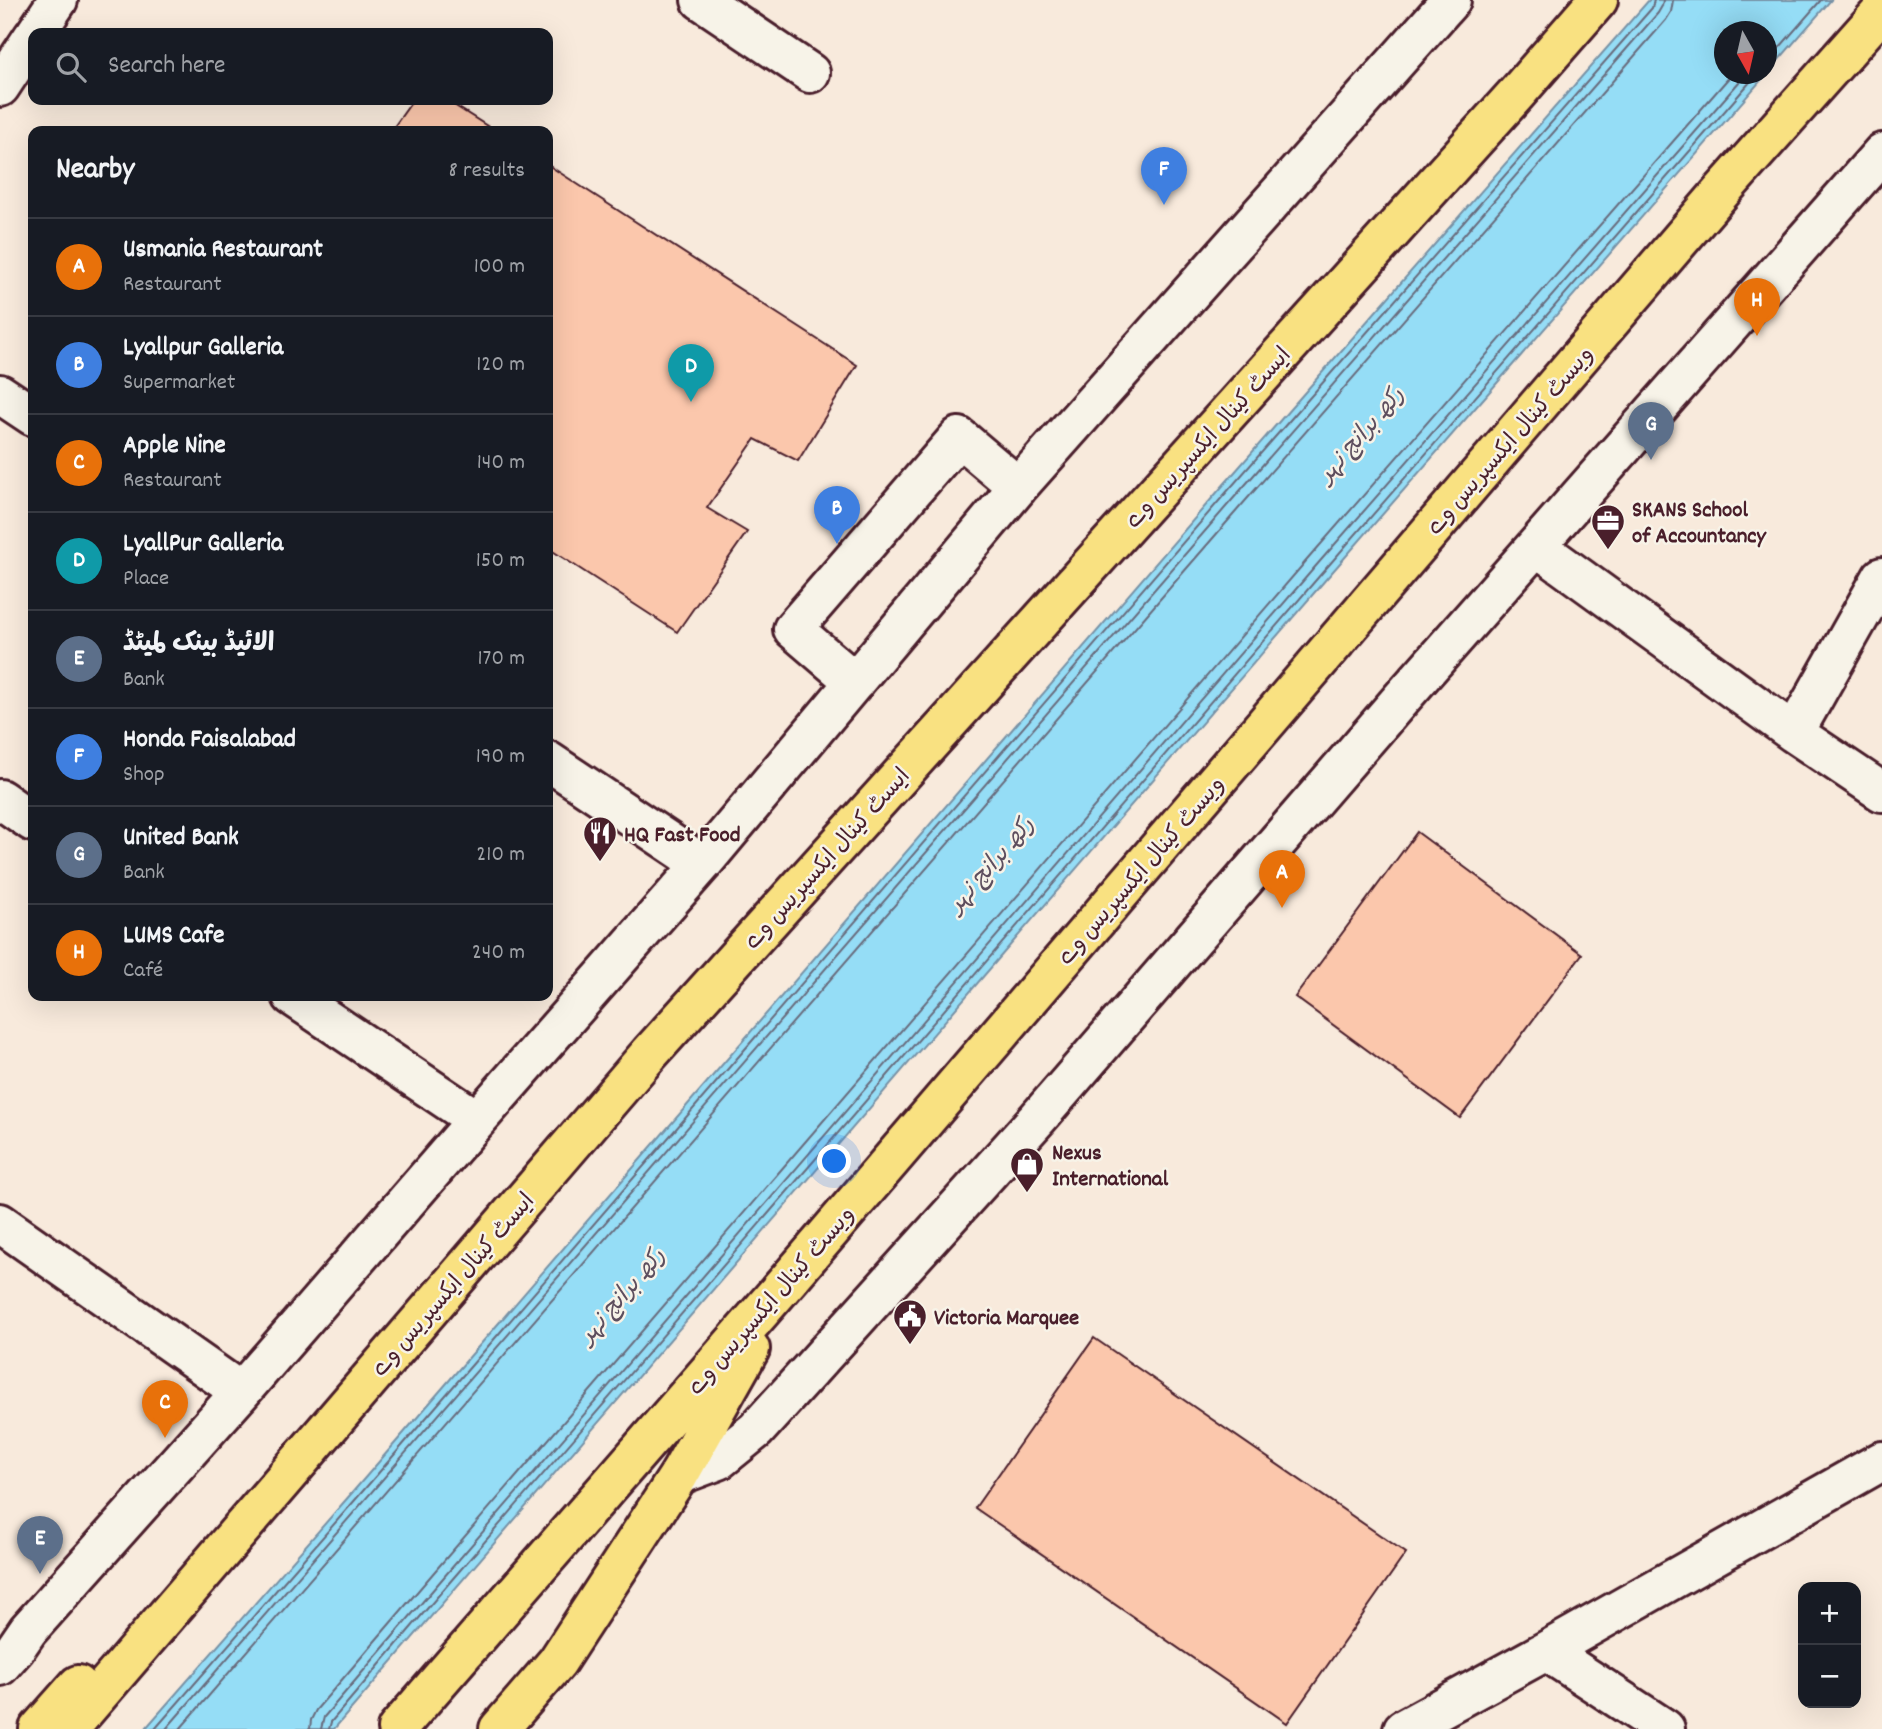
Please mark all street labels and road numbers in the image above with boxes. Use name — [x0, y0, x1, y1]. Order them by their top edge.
street label: ویسٹ کینال ایکسپریس وے — [1420, 340, 1603, 544]
street label: ایسٹ کینال ایکسپریس وے — [1119, 341, 1300, 538]
street label: ایسٹ کینال ایکسپریس وے — [738, 762, 919, 959]
street label: ویسٹ کینال ایکسپریس وے — [1051, 770, 1234, 974]
street label: ایسٹ کینال ایکسپریس وے — [365, 1187, 544, 1386]
street label: ویسٹ کینال ایکسپریس وے — [681, 1200, 864, 1404]

